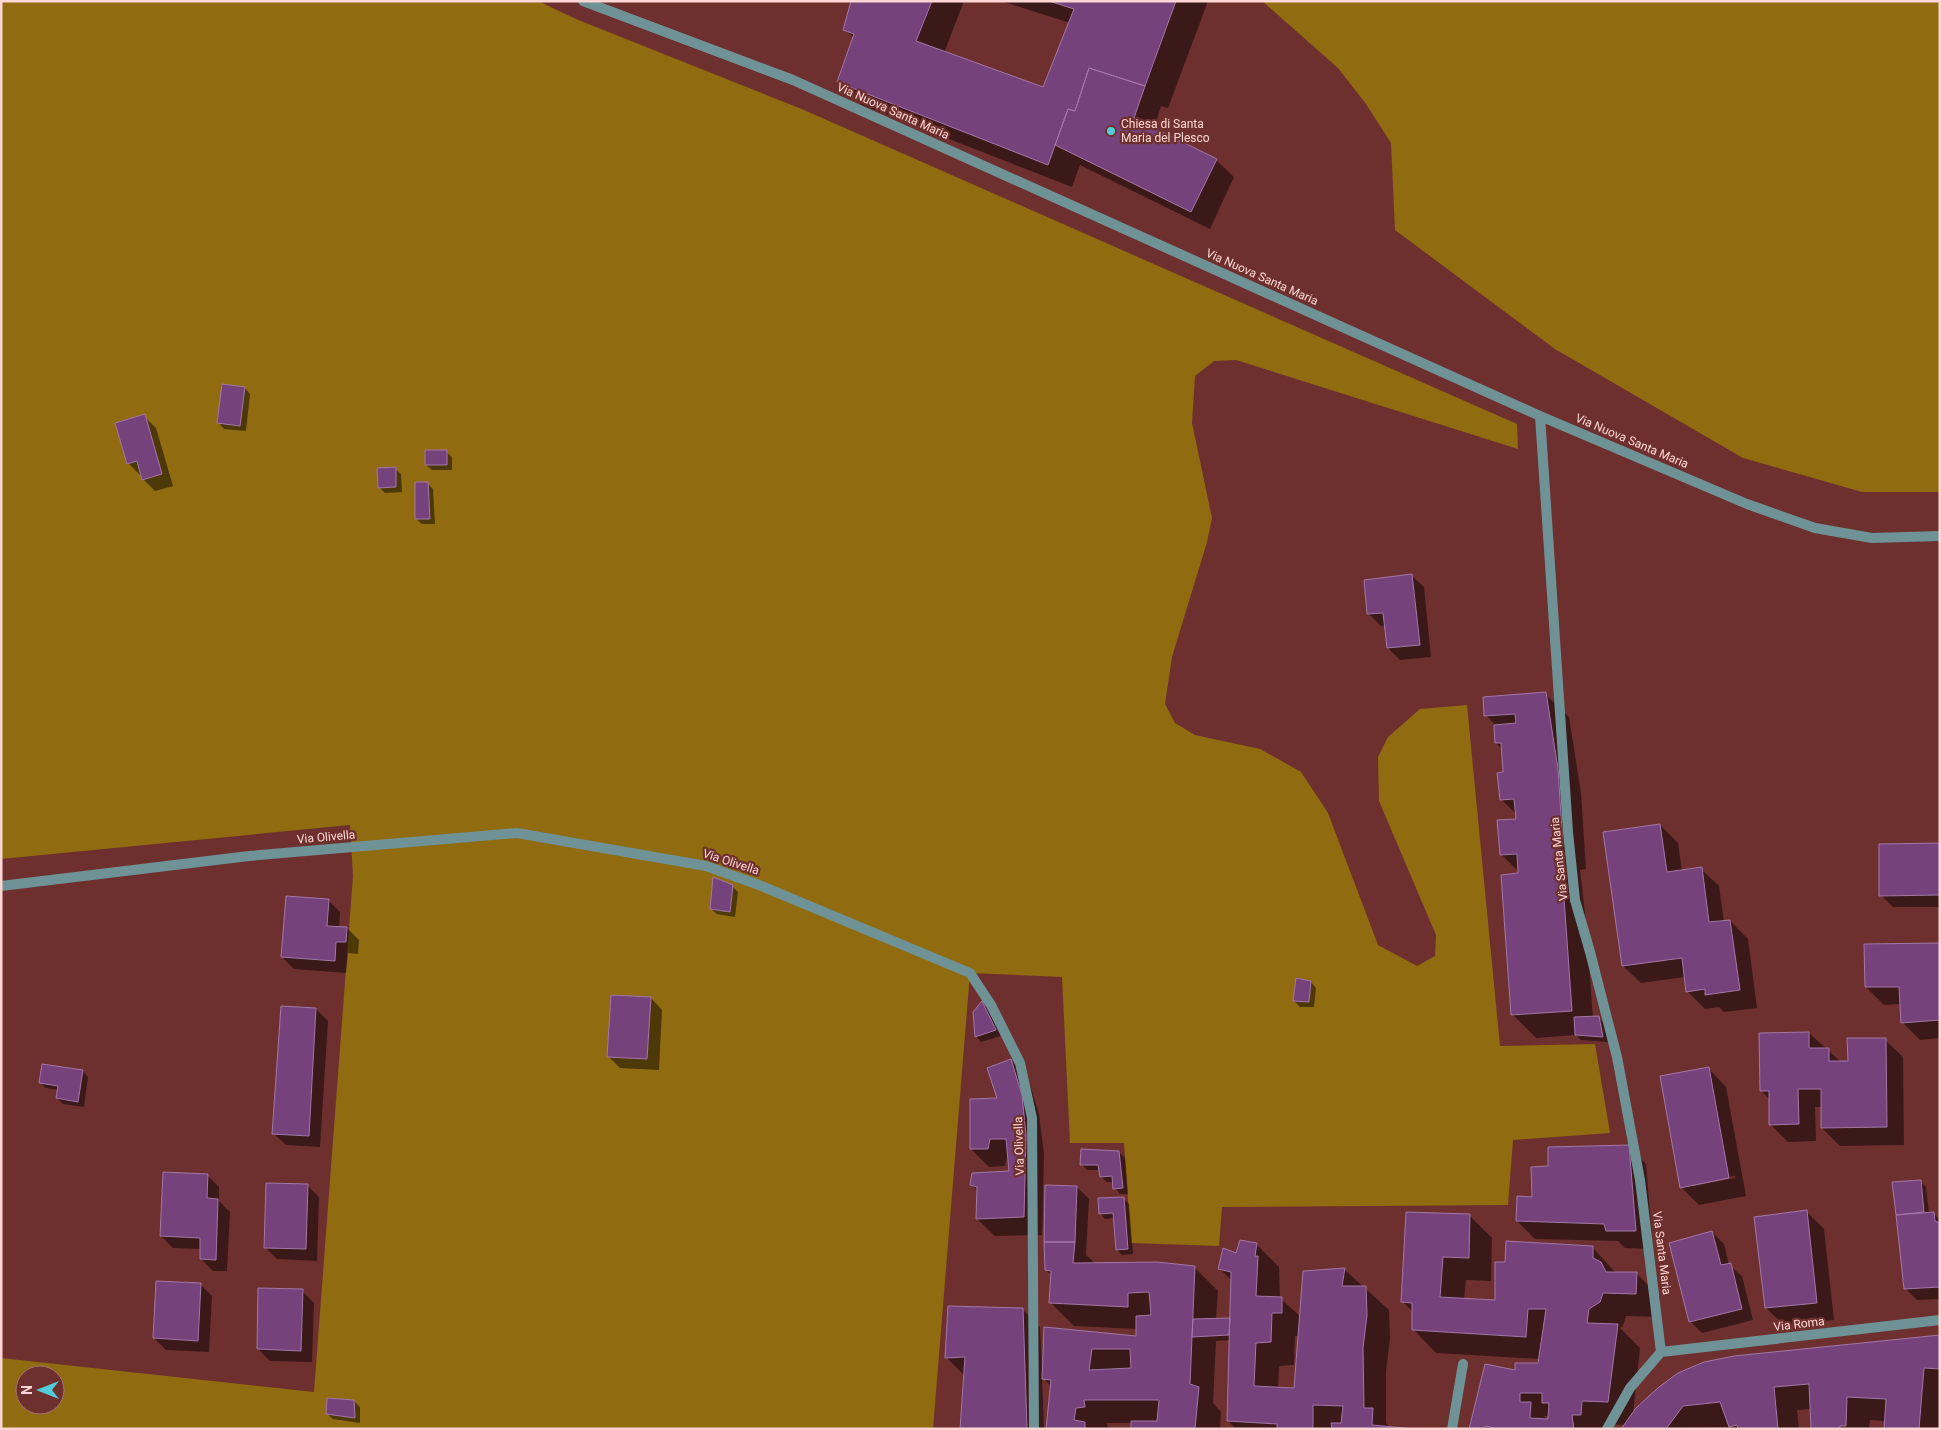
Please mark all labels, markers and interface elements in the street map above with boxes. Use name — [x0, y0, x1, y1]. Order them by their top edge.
street label: Via Nuova Santa Maria — [835, 80, 951, 142]
place label: Chiesa di Santa Maria del Plesco — [1121, 117, 1210, 145]
marker: Chiesa di Santa Maria del Plesco — [1105, 125, 1117, 137]
street label: Via Nuova Santa Maria — [1204, 246, 1320, 308]
street label: Via Nuova Santa Maria — [1573, 411, 1691, 471]
street label: Via Santa Maria — [1548, 816, 1570, 902]
street label: Via Olivella — [296, 827, 356, 847]
street label: Via Olivella — [701, 846, 761, 878]
street label: Via Olivella — [1011, 1116, 1027, 1176]
street label: Via Santa Maria — [1650, 1210, 1674, 1296]
street label: Via Roma — [1773, 1314, 1825, 1334]
north arrow — [15, 1365, 65, 1415]
text: N — [19, 1385, 35, 1395]

